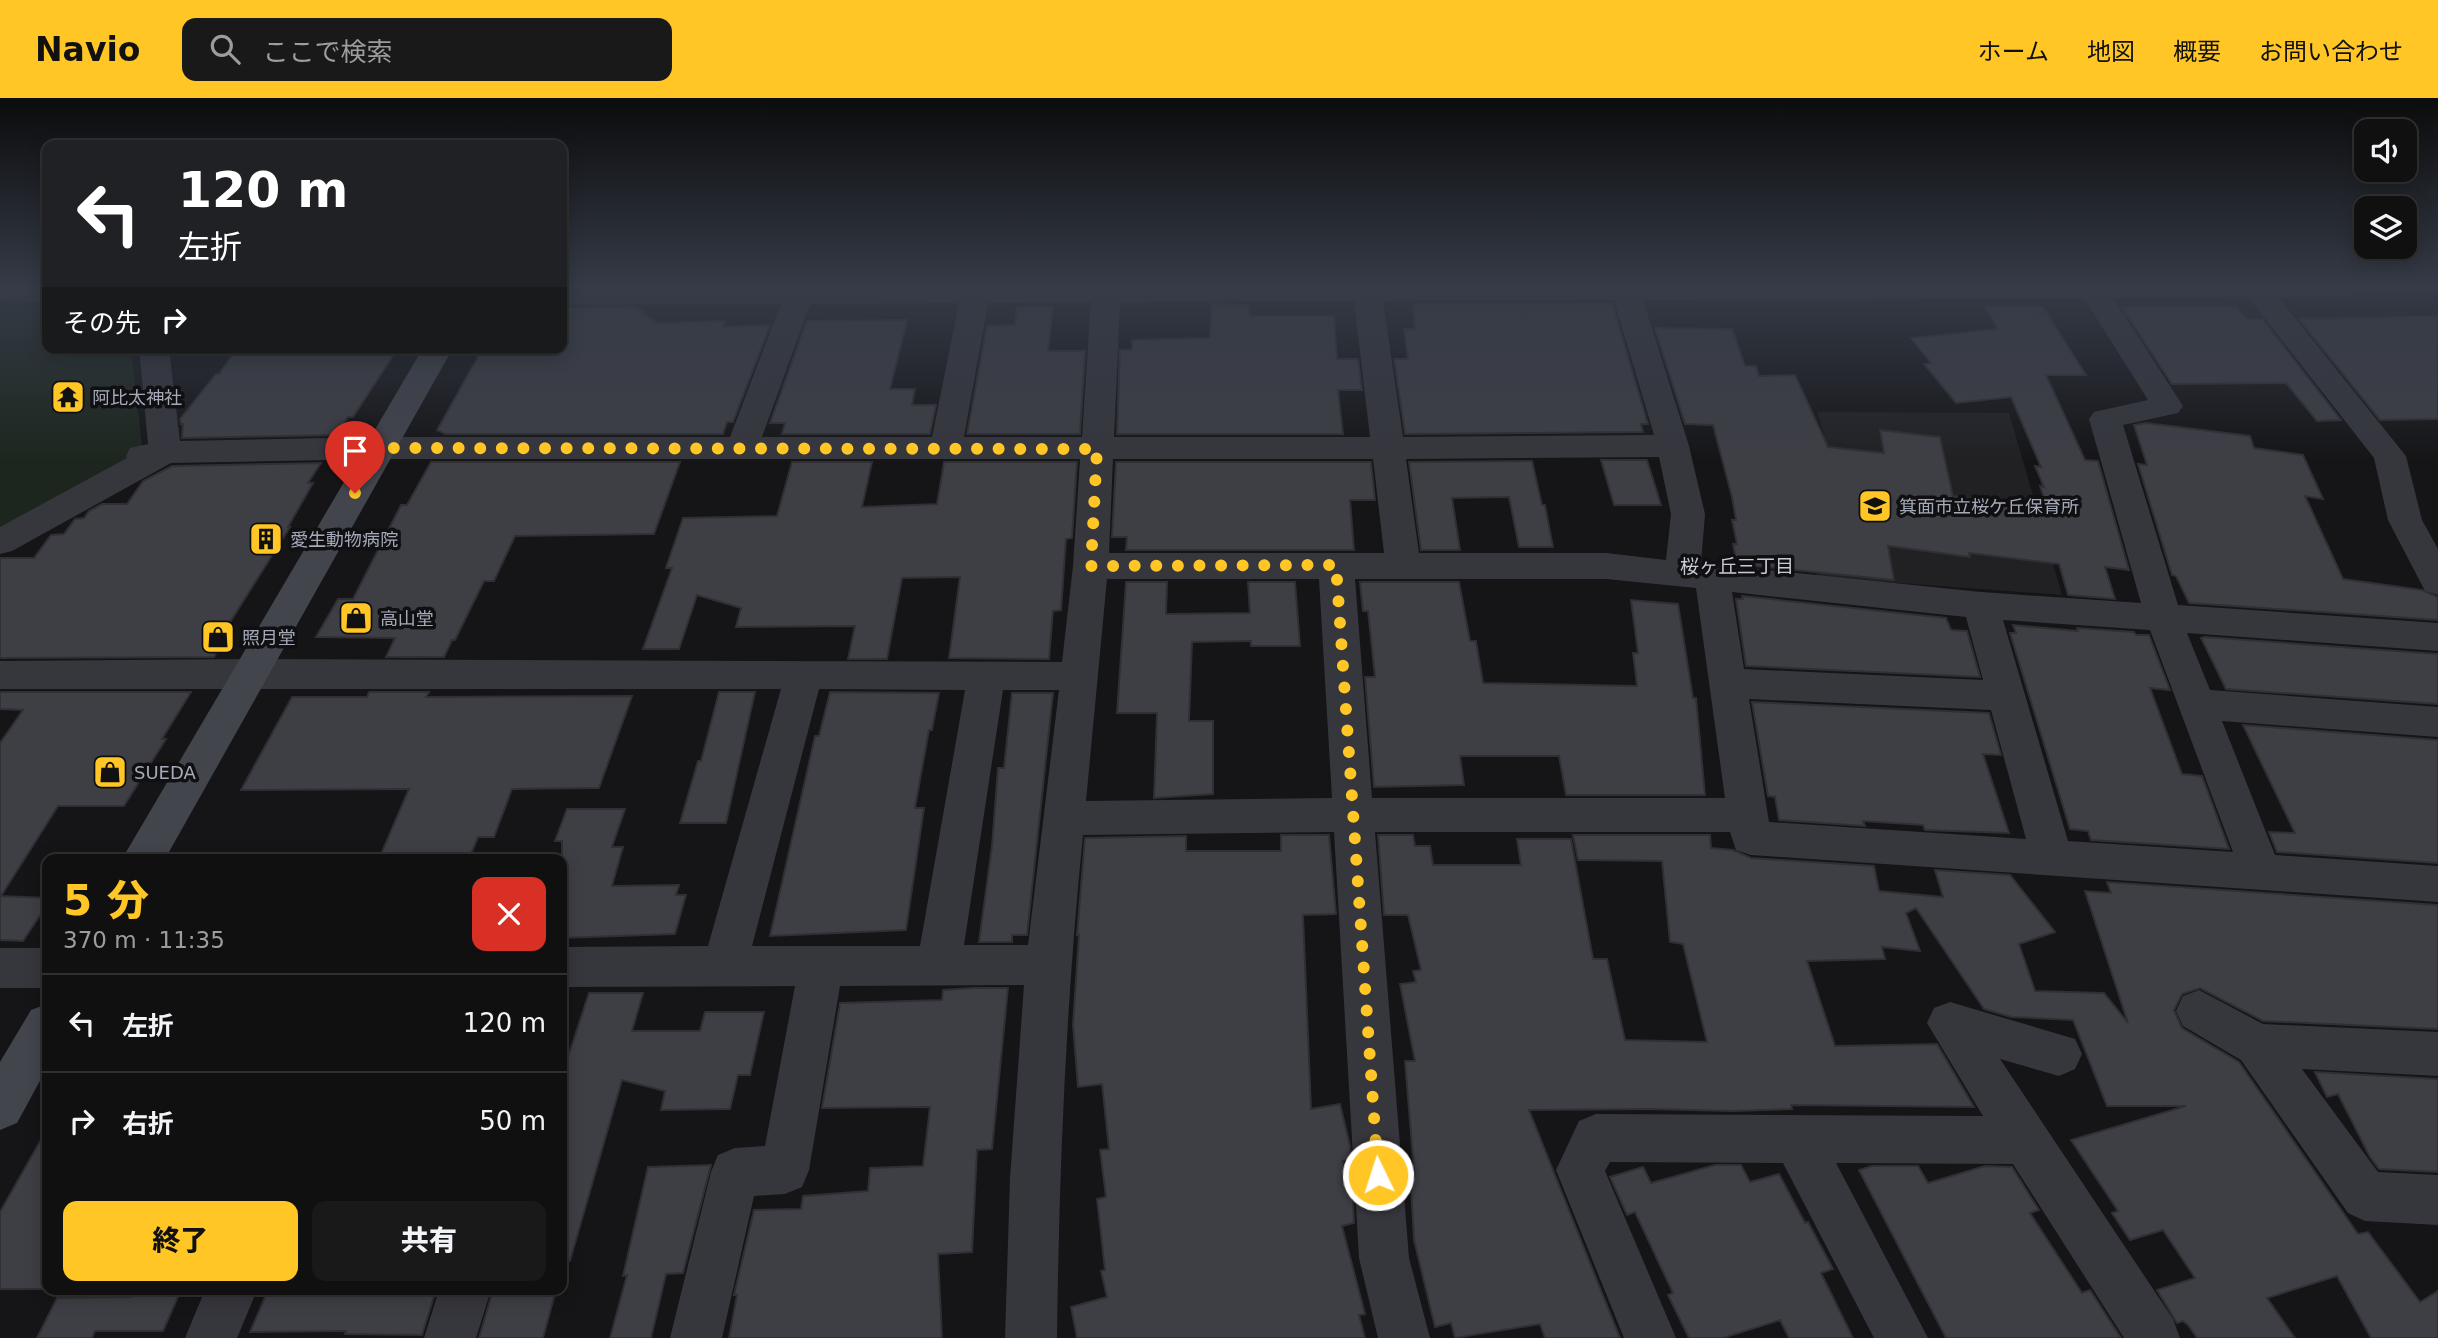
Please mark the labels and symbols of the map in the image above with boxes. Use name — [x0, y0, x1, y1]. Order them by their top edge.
temple icon: 阿比太神社 — [49, 378, 87, 416]
place label: 阿比太神社 — [92, 387, 182, 408]
pin — [325, 421, 385, 493]
school or university icon: 箕面市立桜ケ丘保育所 — [1856, 487, 1894, 525]
place label: 箕面市立桜ケ丘保育所 — [1899, 496, 2079, 517]
building icon: 愛生動物病院 — [247, 520, 285, 558]
place label: 愛生動物病院 — [290, 529, 398, 550]
district label: 桜ヶ丘三丁目 — [1680, 555, 1794, 577]
shop icon: 高山堂 — [337, 599, 375, 637]
place label: 高山堂 — [380, 608, 434, 629]
shop icon: 照月堂 — [199, 618, 237, 656]
place label: 照月堂 — [242, 627, 296, 648]
shop icon: SUEDA — [91, 753, 129, 791]
place label: SUEDA — [134, 762, 197, 783]
position arrow — [1341, 1138, 1415, 1212]

